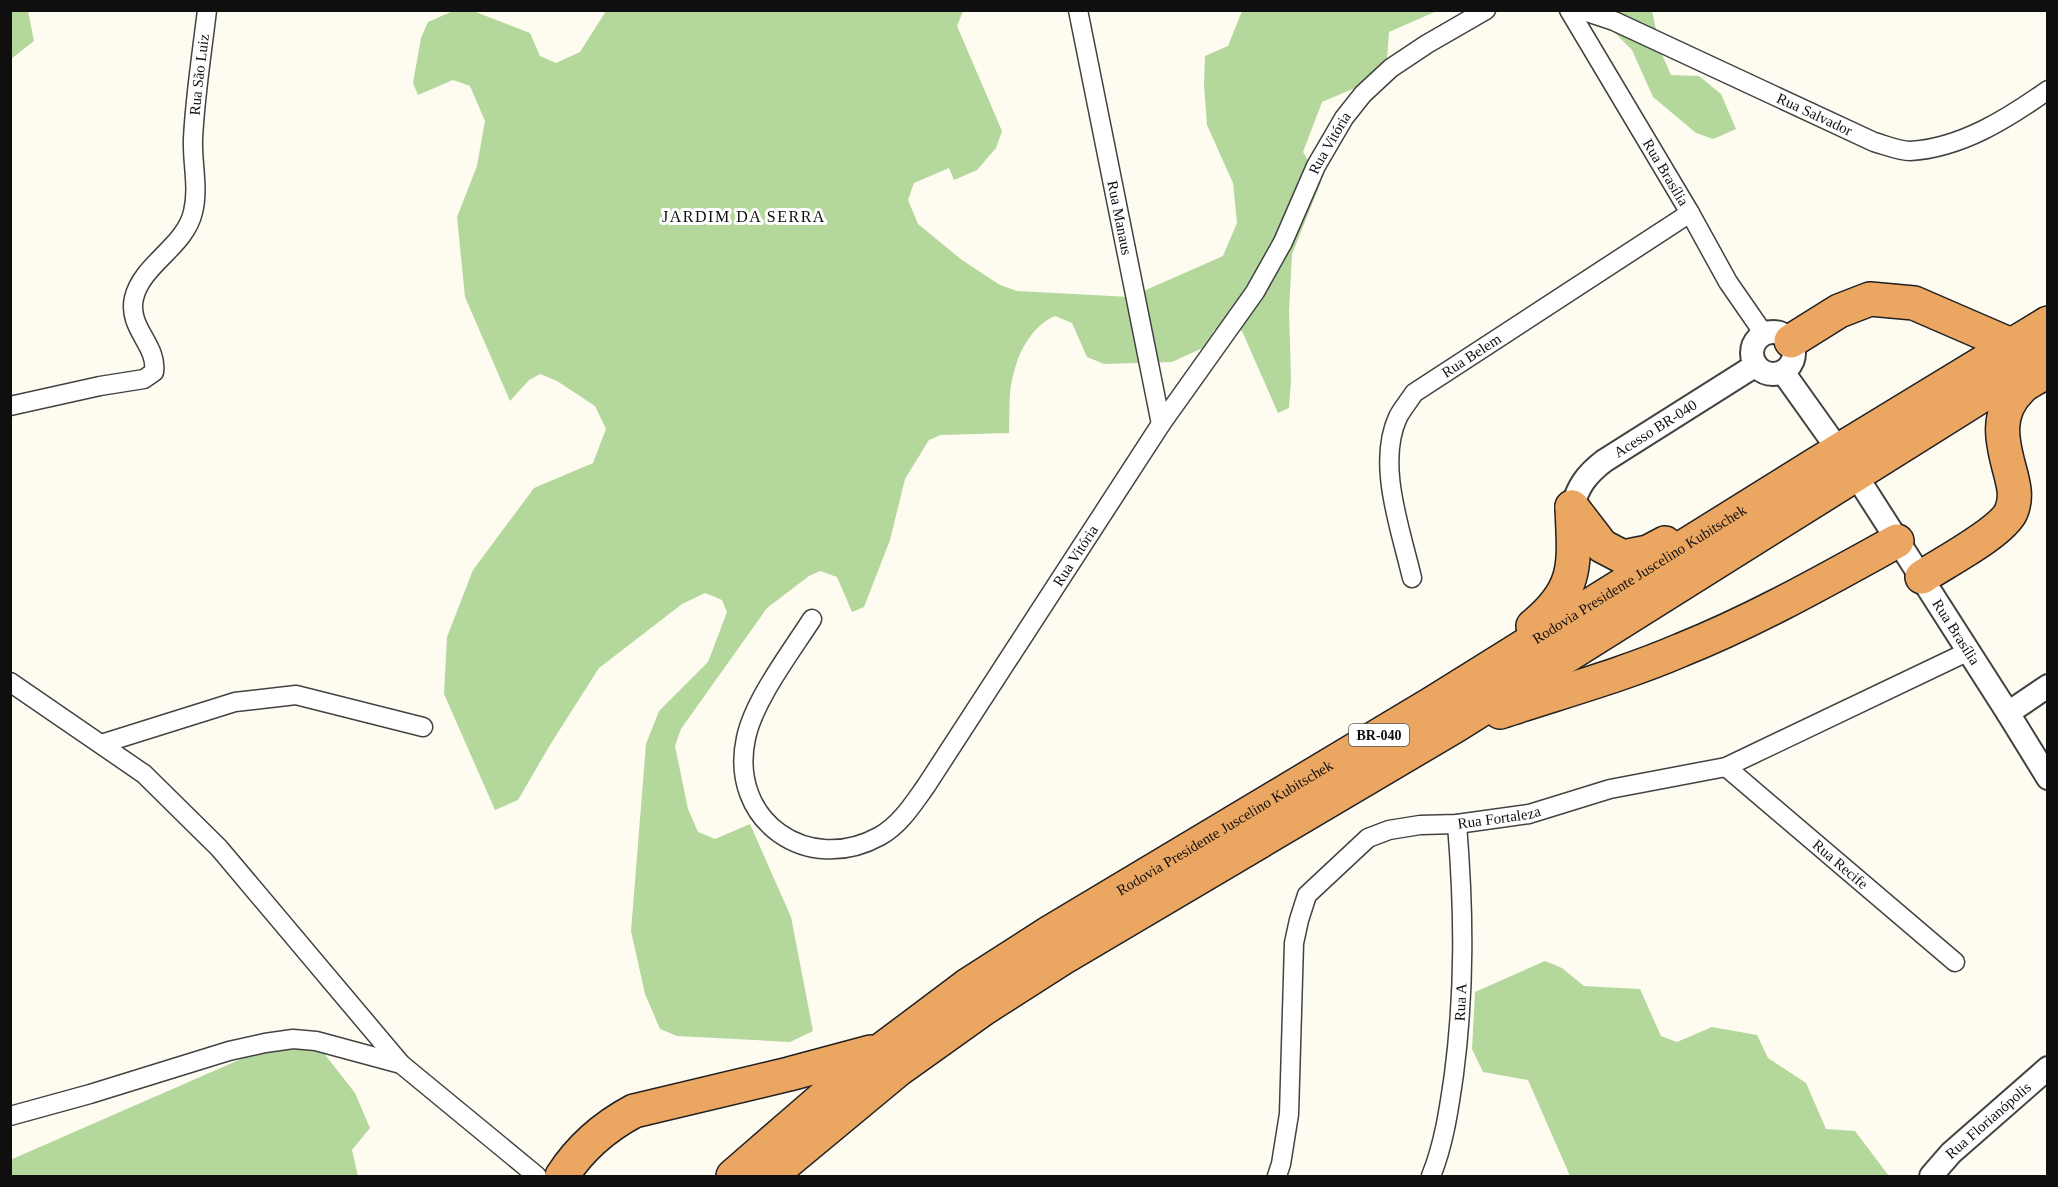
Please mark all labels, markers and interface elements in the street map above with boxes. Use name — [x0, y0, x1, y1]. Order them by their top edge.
street label: Rua São Luiz — [187, 33, 212, 116]
street label: Rua Salvador — [1774, 90, 1855, 139]
street label: Rua Vitória — [1306, 108, 1354, 176]
street label: Rua Brasília — [1640, 136, 1692, 209]
street label: Rua Manaus — [1104, 179, 1135, 257]
district label: JARDIM DA SERRA — [662, 208, 826, 225]
street label: Rua Belem — [1439, 330, 1504, 381]
street label: Acesso BR-040 — [1611, 396, 1700, 461]
street label: Rodovia Presidente Juscelino Kubitschek — [1530, 501, 1750, 647]
street label: Rua Vitória — [1050, 522, 1101, 589]
street label: Rua Brasília — [1929, 596, 1983, 668]
road number: BR-040 — [1349, 724, 1409, 746]
street label: Rodovia Presidente Juscelino Kubitschek — [1114, 757, 1336, 899]
street label: Rua Fortaleza — [1456, 803, 1543, 832]
street label: Rua Recife — [1809, 836, 1871, 892]
street label: Rua A — [1451, 983, 1470, 1022]
street label: Rua Florianópolis — [1942, 1079, 2034, 1162]

